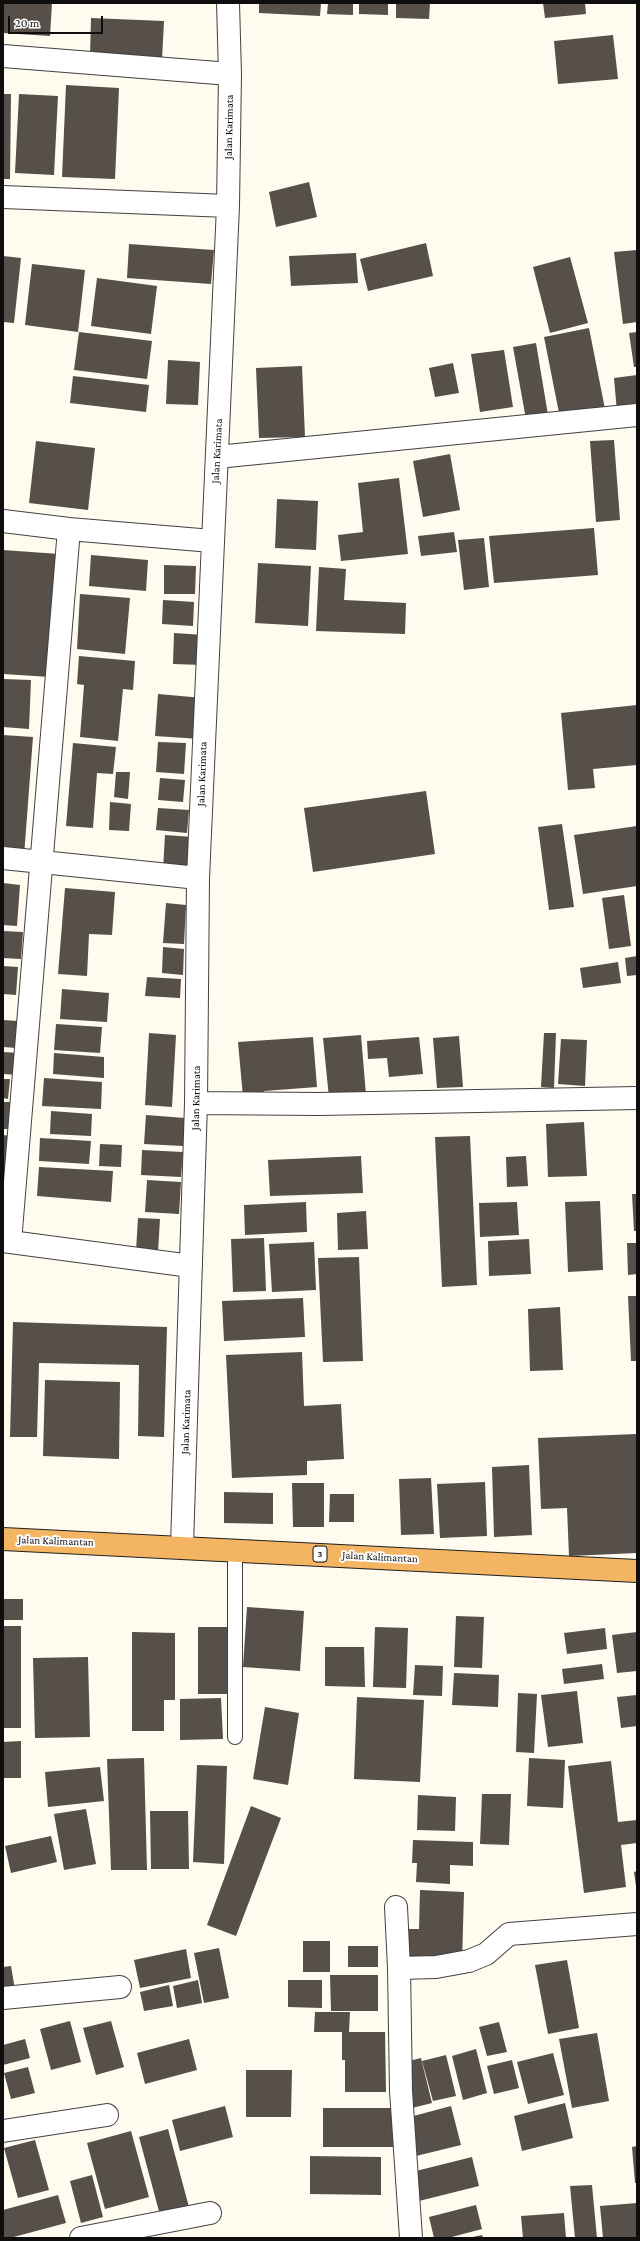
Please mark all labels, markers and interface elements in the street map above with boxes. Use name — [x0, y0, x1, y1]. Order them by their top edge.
scale bar — [10, 8, 105, 34]
text: 20 m — [15, 16, 39, 30]
street label: Jalan Karimata — [222, 94, 236, 160]
street label: Jalan Karimata — [209, 418, 225, 484]
street label: Jalan Karimata — [194, 741, 210, 807]
street label: Jalan Karimata — [189, 1065, 203, 1131]
street label: Jalan Karimata — [178, 1389, 194, 1455]
street label: Jalan Kalimantan — [18, 1533, 94, 1549]
road number: 3 — [313, 1546, 327, 1562]
street label: Jalan Kalimantan — [342, 1548, 418, 1566]

